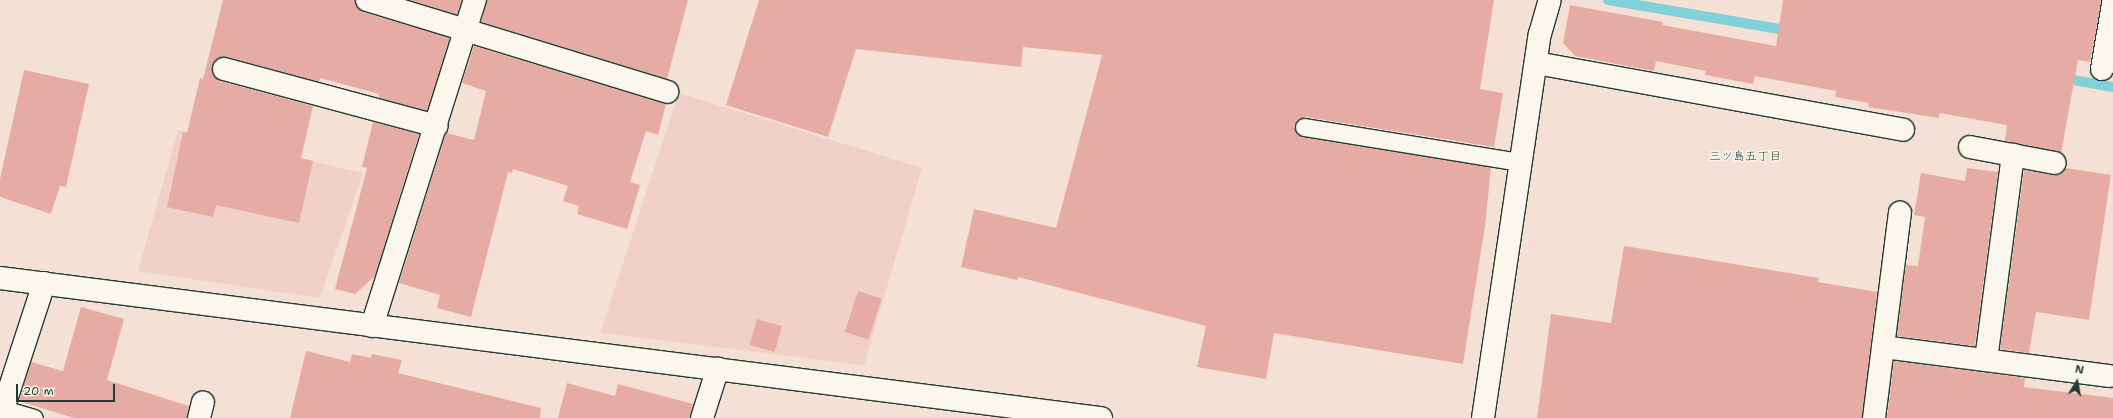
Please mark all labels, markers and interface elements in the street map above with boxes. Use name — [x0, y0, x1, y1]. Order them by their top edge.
district label: 三ツ島五丁目 — [1709, 150, 1781, 164]
north arrow — [2057, 362, 2097, 402]
text: N — [2074, 362, 2085, 378]
scale bar — [18, 376, 117, 402]
text: 20 m — [23, 383, 54, 399]

